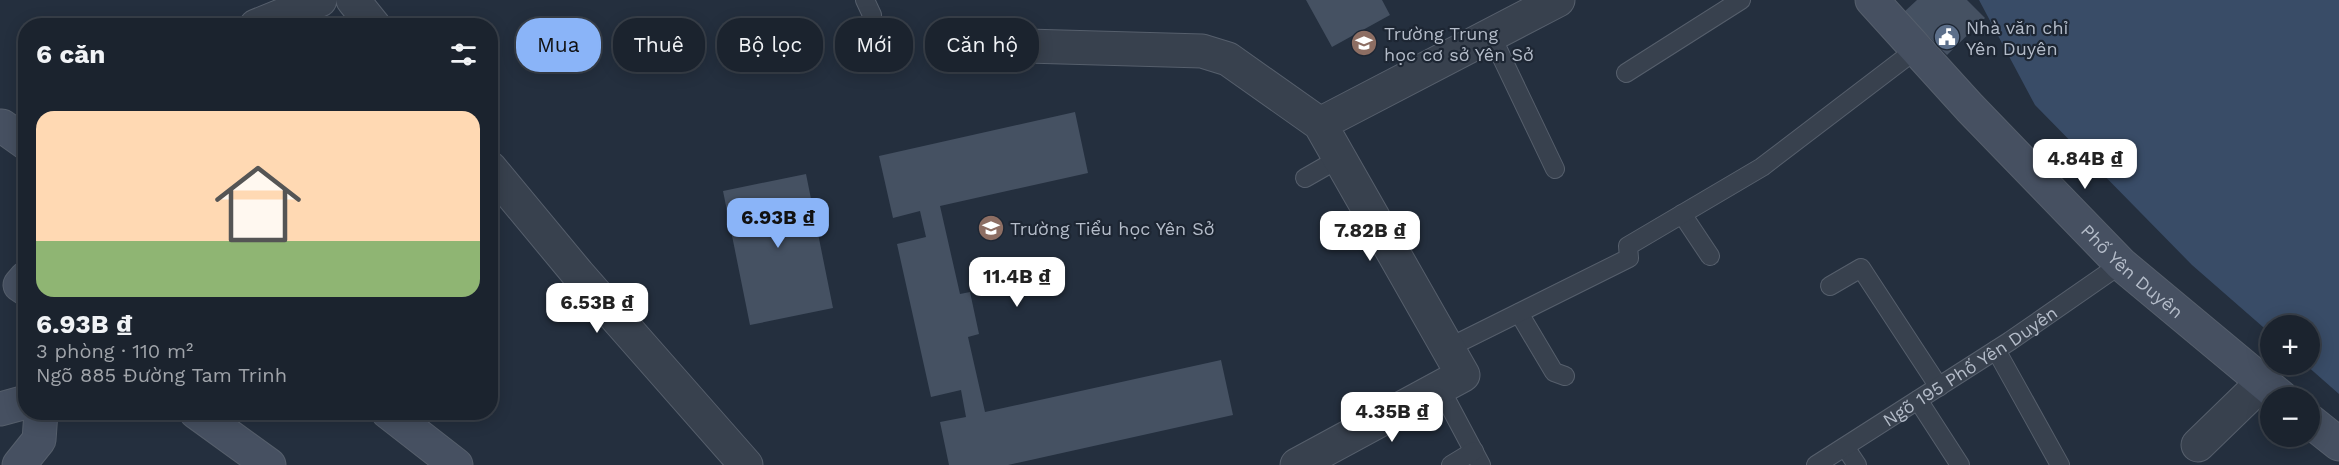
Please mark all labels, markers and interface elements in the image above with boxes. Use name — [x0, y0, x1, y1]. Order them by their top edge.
place label: Nhà văn chỉ Yên Duyên — [1966, 17, 2068, 59]
chip: Mua — [516, 18, 601, 72]
chip: Thuê — [613, 18, 705, 72]
chip: Bộ lọc — [717, 18, 823, 72]
chip: Mới — [835, 18, 913, 72]
chip: Căn hộ — [925, 18, 1039, 72]
public building icon: Nhà văn chỉ Yên Duyên — [1932, 22, 1962, 52]
place label: Trường Trung học cơ sở Yên Sở — [1384, 23, 1534, 65]
school or university icon: Trường Trung học cơ sở Yên Sở — [1349, 28, 1379, 58]
icon: filters — [447, 38, 480, 71]
text: 6 căn — [36, 39, 105, 69]
pin: 4.84B ₫ — [2030, 139, 2140, 190]
text: 4.84B ₫ — [2047, 146, 2123, 170]
icon: home — [204, 150, 312, 258]
pin: 6.93B ₫ — [723, 198, 833, 249]
text: 6.93B ₫ — [741, 205, 815, 229]
pin: 7.82B ₫ — [1315, 211, 1425, 262]
school or university icon: Trường Tiểu học Yên Sở — [976, 213, 1006, 243]
place label: Trường Tiểu học Yên Sở — [1010, 218, 1215, 239]
text: 7.82B ₫ — [1334, 218, 1406, 242]
street label: Phố Yên Duyên — [2077, 219, 2188, 322]
pin: 11.4B ₫ — [962, 257, 1072, 308]
text: 11.4B ₫ — [983, 264, 1051, 288]
pin: 6.53B ₫ — [542, 283, 652, 334]
text: 6.53B ₫ — [560, 290, 634, 314]
street label: Ngõ 195 Phố Yên Duyên — [1879, 301, 2061, 430]
text: 6.93B ₫ — [36, 309, 132, 339]
map controls — [2260, 315, 2320, 447]
button: + — [2260, 315, 2320, 375]
text: 3 phòng · 110 m² — [36, 339, 193, 363]
text: Ngõ 885 Đường Tam Trinh — [36, 363, 287, 387]
button: − — [2260, 387, 2320, 447]
pin: 4.35B ₫ — [1337, 392, 1447, 443]
text: 4.35B ₫ — [1355, 399, 1429, 423]

